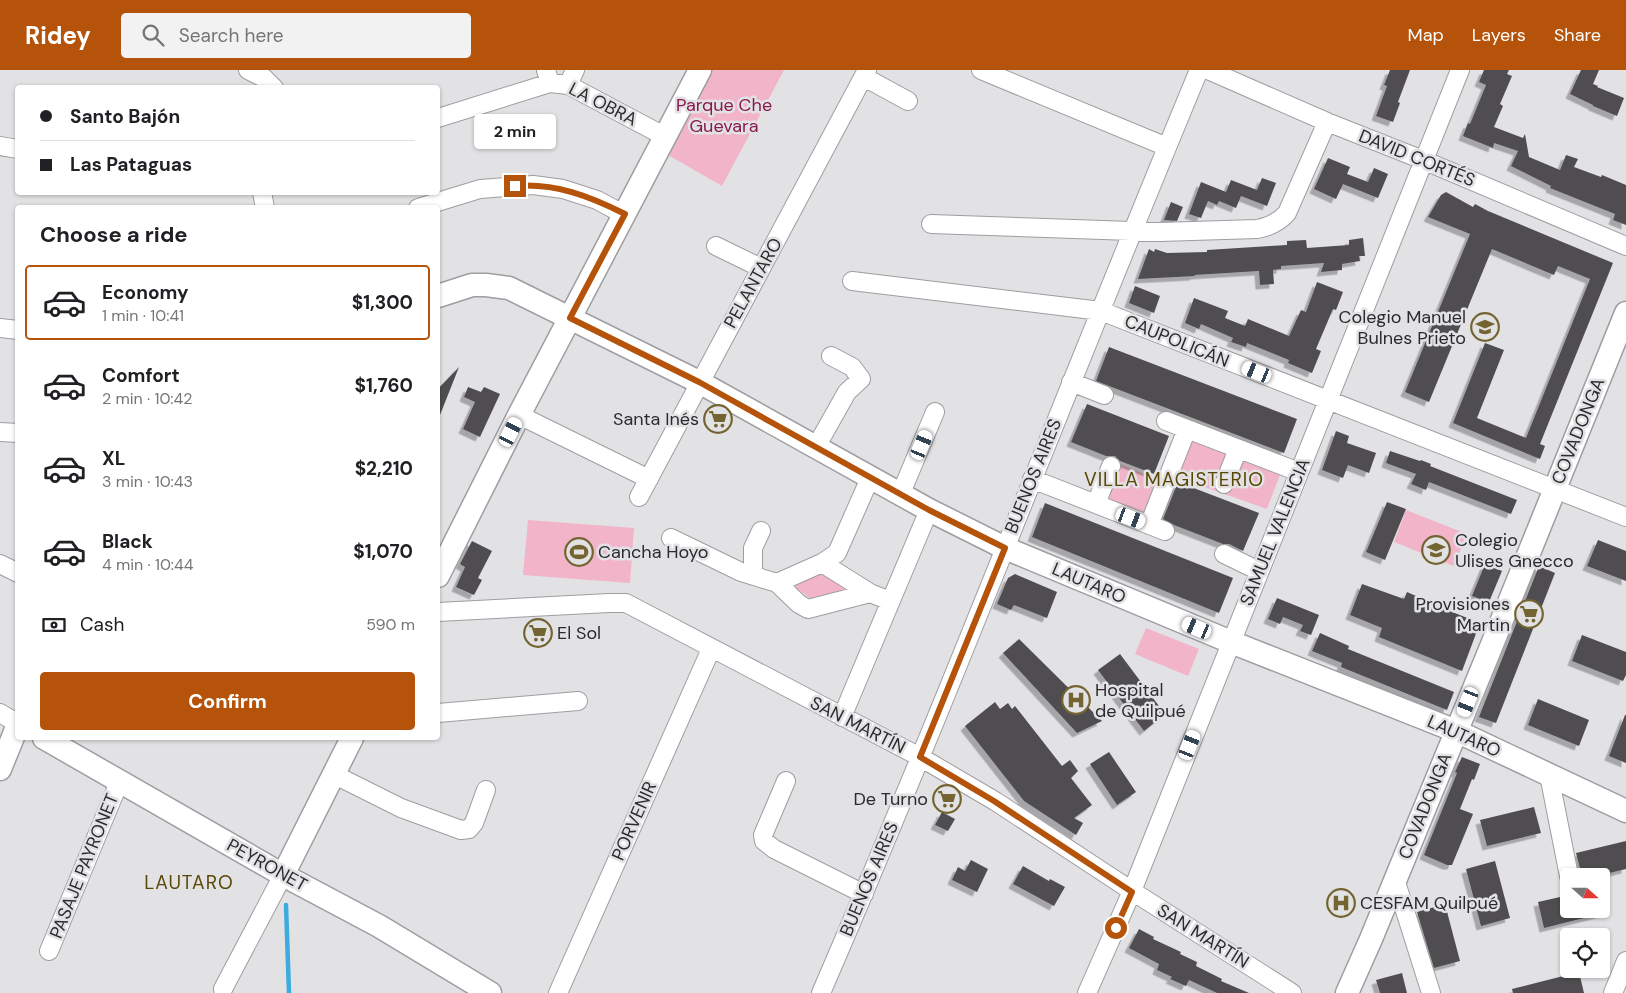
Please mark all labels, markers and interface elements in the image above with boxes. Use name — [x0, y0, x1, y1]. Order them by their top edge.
search box — [121, 13, 471, 58]
text: Ridey — [25, 20, 91, 51]
icon: search — [139, 21, 167, 49]
text: Search here — [179, 23, 284, 48]
text: Map — [1408, 23, 1444, 47]
text: Layers — [1472, 23, 1526, 47]
text: Share — [1554, 23, 1601, 47]
street label: LA OBRA — [565, 77, 641, 131]
park label: Parque Che Guevara — [676, 93, 772, 138]
text: Santo Bajón — [70, 104, 180, 129]
callout: 2 min — [474, 114, 556, 148]
text: 2 min — [494, 121, 536, 142]
street label: DAVID CORTÉS — [1355, 124, 1479, 192]
text: Las Pataguas — [70, 152, 192, 177]
route end — [504, 175, 526, 197]
text: Choose a ride — [40, 220, 188, 249]
street label: PELANTARO — [718, 234, 788, 332]
icon: car — [42, 280, 87, 325]
text: Economy — [102, 280, 189, 305]
text: $1,300 — [352, 290, 413, 315]
text: 1 min · 10:41 — [102, 305, 184, 326]
place label: Colegio Manuel Bulnes Prieto — [1339, 305, 1466, 350]
street label: CAUPOLICÁN — [1121, 309, 1233, 373]
school or university icon: Colegio Manuel Bulnes Prieto — [1470, 312, 1500, 342]
car — [1240, 359, 1273, 385]
icon: car — [42, 363, 87, 408]
text: Comfort — [102, 363, 180, 388]
text: $1,760 — [355, 373, 413, 398]
street label: COVADONGA — [1546, 374, 1610, 488]
text: 2 min · 10:42 — [102, 388, 193, 409]
supermarket icon: Santa Inés — [703, 404, 733, 434]
place label: Santa Inés — [613, 407, 699, 431]
car — [497, 415, 524, 449]
street label: BUENOS AIRES — [999, 415, 1067, 537]
car — [909, 428, 934, 462]
icon: car — [42, 446, 87, 491]
text: XL — [102, 446, 125, 471]
street label: SAMUEL VALENCIA — [1234, 455, 1316, 609]
text: $2,210 — [355, 456, 413, 481]
district label: VILLA MAGISTERIO — [1084, 467, 1264, 492]
text: 3 min · 10:43 — [102, 471, 193, 492]
car — [1114, 506, 1147, 530]
place label: Colegio Ulises Gnecco — [1455, 528, 1574, 573]
icon: car — [42, 529, 87, 574]
text: Black — [102, 529, 153, 554]
school or university icon: Colegio Ulises Gnecco — [1421, 535, 1451, 565]
sports icon: Cancha Hoyo — [564, 537, 594, 567]
text: $1,070 — [353, 539, 413, 564]
place label: Cancha Hoyo — [598, 540, 708, 564]
text: 4 min · 10:44 — [102, 554, 194, 575]
street label: LAUTARO — [1048, 557, 1130, 609]
place label: Provisiones Martin — [1416, 592, 1510, 637]
supermarket icon: Provisiones Martin — [1514, 599, 1544, 629]
icon: cash — [40, 611, 68, 639]
text: Cash — [80, 612, 124, 637]
text: 590 m — [366, 614, 415, 635]
car — [1180, 615, 1213, 641]
supermarket icon: El Sol — [523, 618, 553, 648]
place label: El Sol — [557, 621, 601, 645]
button: Confirm — [40, 672, 415, 730]
place label: Hospital de Quilpué — [1095, 678, 1186, 723]
hospital icon: Hospital de Quilpué — [1061, 685, 1091, 715]
car — [1455, 685, 1480, 719]
street label: SAN MARTÍN — [806, 691, 910, 759]
street label: LAUTARO — [1424, 709, 1505, 763]
car — [1177, 728, 1202, 762]
street label: COVADONGA — [1393, 749, 1457, 863]
street label: PORVENIR — [606, 778, 662, 864]
supermarket icon: De Turno — [932, 784, 962, 814]
place label: De Turno — [853, 787, 928, 811]
street label: PASAJE PAYRONET — [44, 790, 124, 942]
street label: BUENOS AIRES — [834, 818, 904, 940]
street label: PEYRONET — [223, 833, 311, 897]
north arrow — [1560, 868, 1610, 918]
map controls — [1560, 868, 1610, 978]
district label: LAUTARO — [144, 870, 234, 895]
hospital icon: CESFAM Quilpué — [1326, 888, 1356, 918]
place label: CESFAM Quilpué — [1360, 891, 1498, 915]
street label: SAN MARTÍN — [1152, 898, 1254, 974]
route start — [1105, 917, 1127, 939]
button: locate — [1560, 928, 1610, 978]

